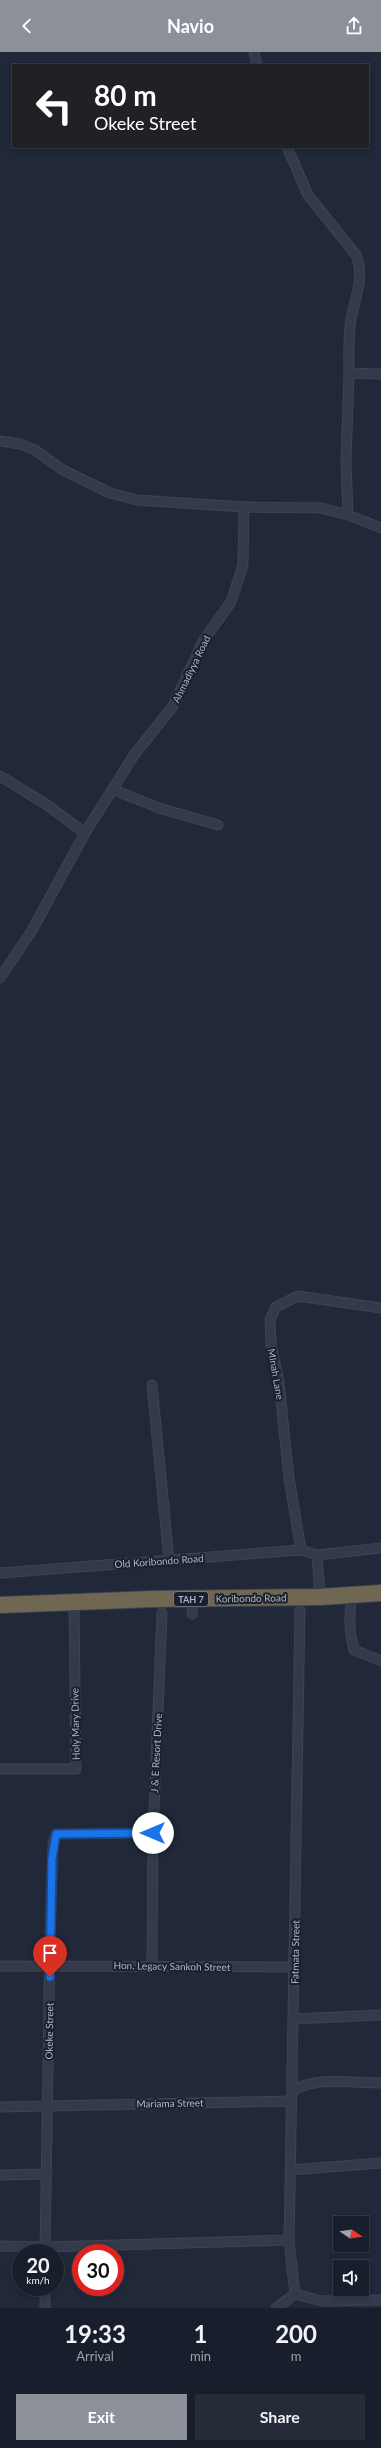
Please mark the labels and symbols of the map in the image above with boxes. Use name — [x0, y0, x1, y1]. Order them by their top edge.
street label: Ahmadiyya Road — [170, 633, 212, 705]
street label: MInah Lane — [266, 1348, 286, 1400]
street label: Old Koribondo Road — [114, 1552, 204, 1570]
street label: Koribondo Road — [215, 1591, 287, 1605]
road number: TAH 7 — [174, 1592, 208, 1606]
street label: Holy Mary Drive — [68, 1688, 82, 1760]
street label: J & E Resort Drive — [148, 1713, 164, 1793]
position arrow — [132, 1812, 174, 1854]
street label: Fatmata Street — [288, 1919, 302, 1984]
pin — [33, 1936, 67, 1977]
street label: Hon. Legacy Sankoh Street — [113, 1959, 231, 1973]
street label: Okeke Street — [43, 2002, 56, 2060]
street label: Mariama Street — [136, 2096, 204, 2110]
north arrow — [333, 2216, 369, 2252]
speed limit sign: 30 — [72, 2244, 124, 2296]

